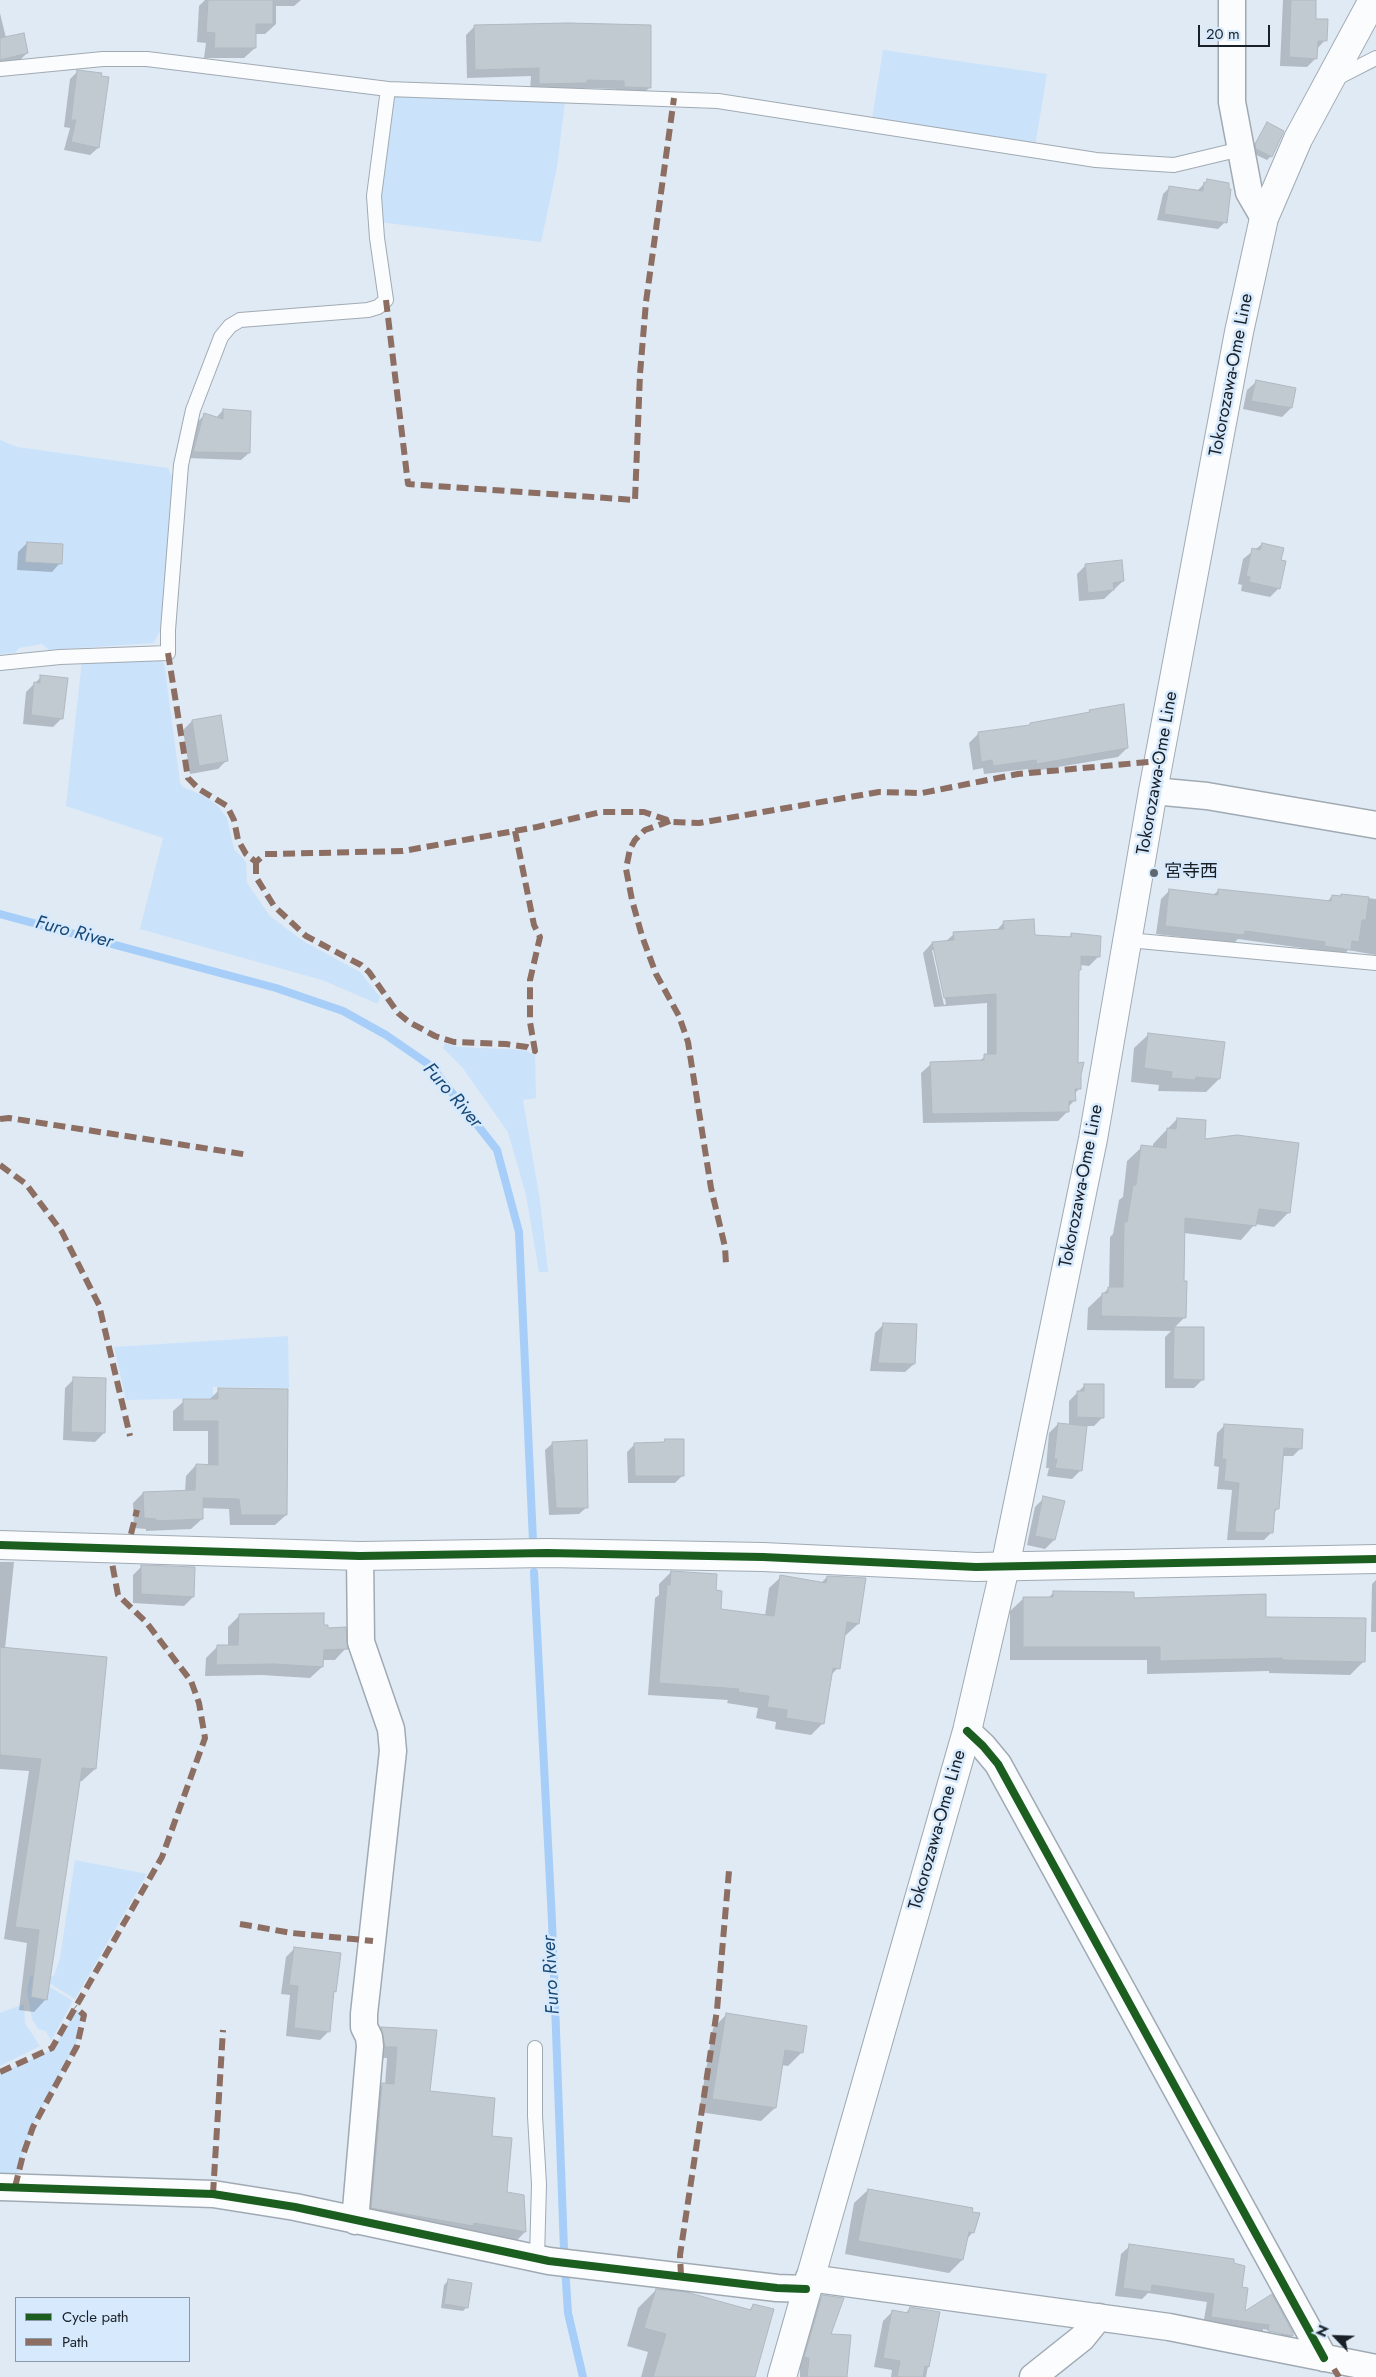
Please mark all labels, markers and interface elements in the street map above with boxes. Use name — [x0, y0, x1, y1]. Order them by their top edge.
scale bar — [1201, 15, 1274, 47]
text: 20 m — [1206, 23, 1240, 45]
street label: Tokorozawa-Ome Line — [1206, 292, 1258, 458]
street label: Tokorozawa-Ome Line — [1133, 690, 1183, 856]
place label: 宮寺西 — [1164, 862, 1218, 884]
marker: 宮寺西 — [1148, 867, 1160, 879]
water label: Furo River — [33, 912, 115, 954]
water label: Furo River — [417, 1059, 487, 1133]
street label: Tokorozawa-Ome Line — [1056, 1103, 1108, 1269]
street label: Tokorozawa-Ome Line — [905, 1748, 971, 1912]
water label: Furo River — [539, 1935, 565, 2015]
legend — [15, 2297, 190, 2362]
text: Cycle path — [62, 2306, 129, 2328]
north arrow — [1311, 2312, 1361, 2362]
text: N — [1311, 2322, 1334, 2340]
text: Path — [62, 2331, 88, 2353]

